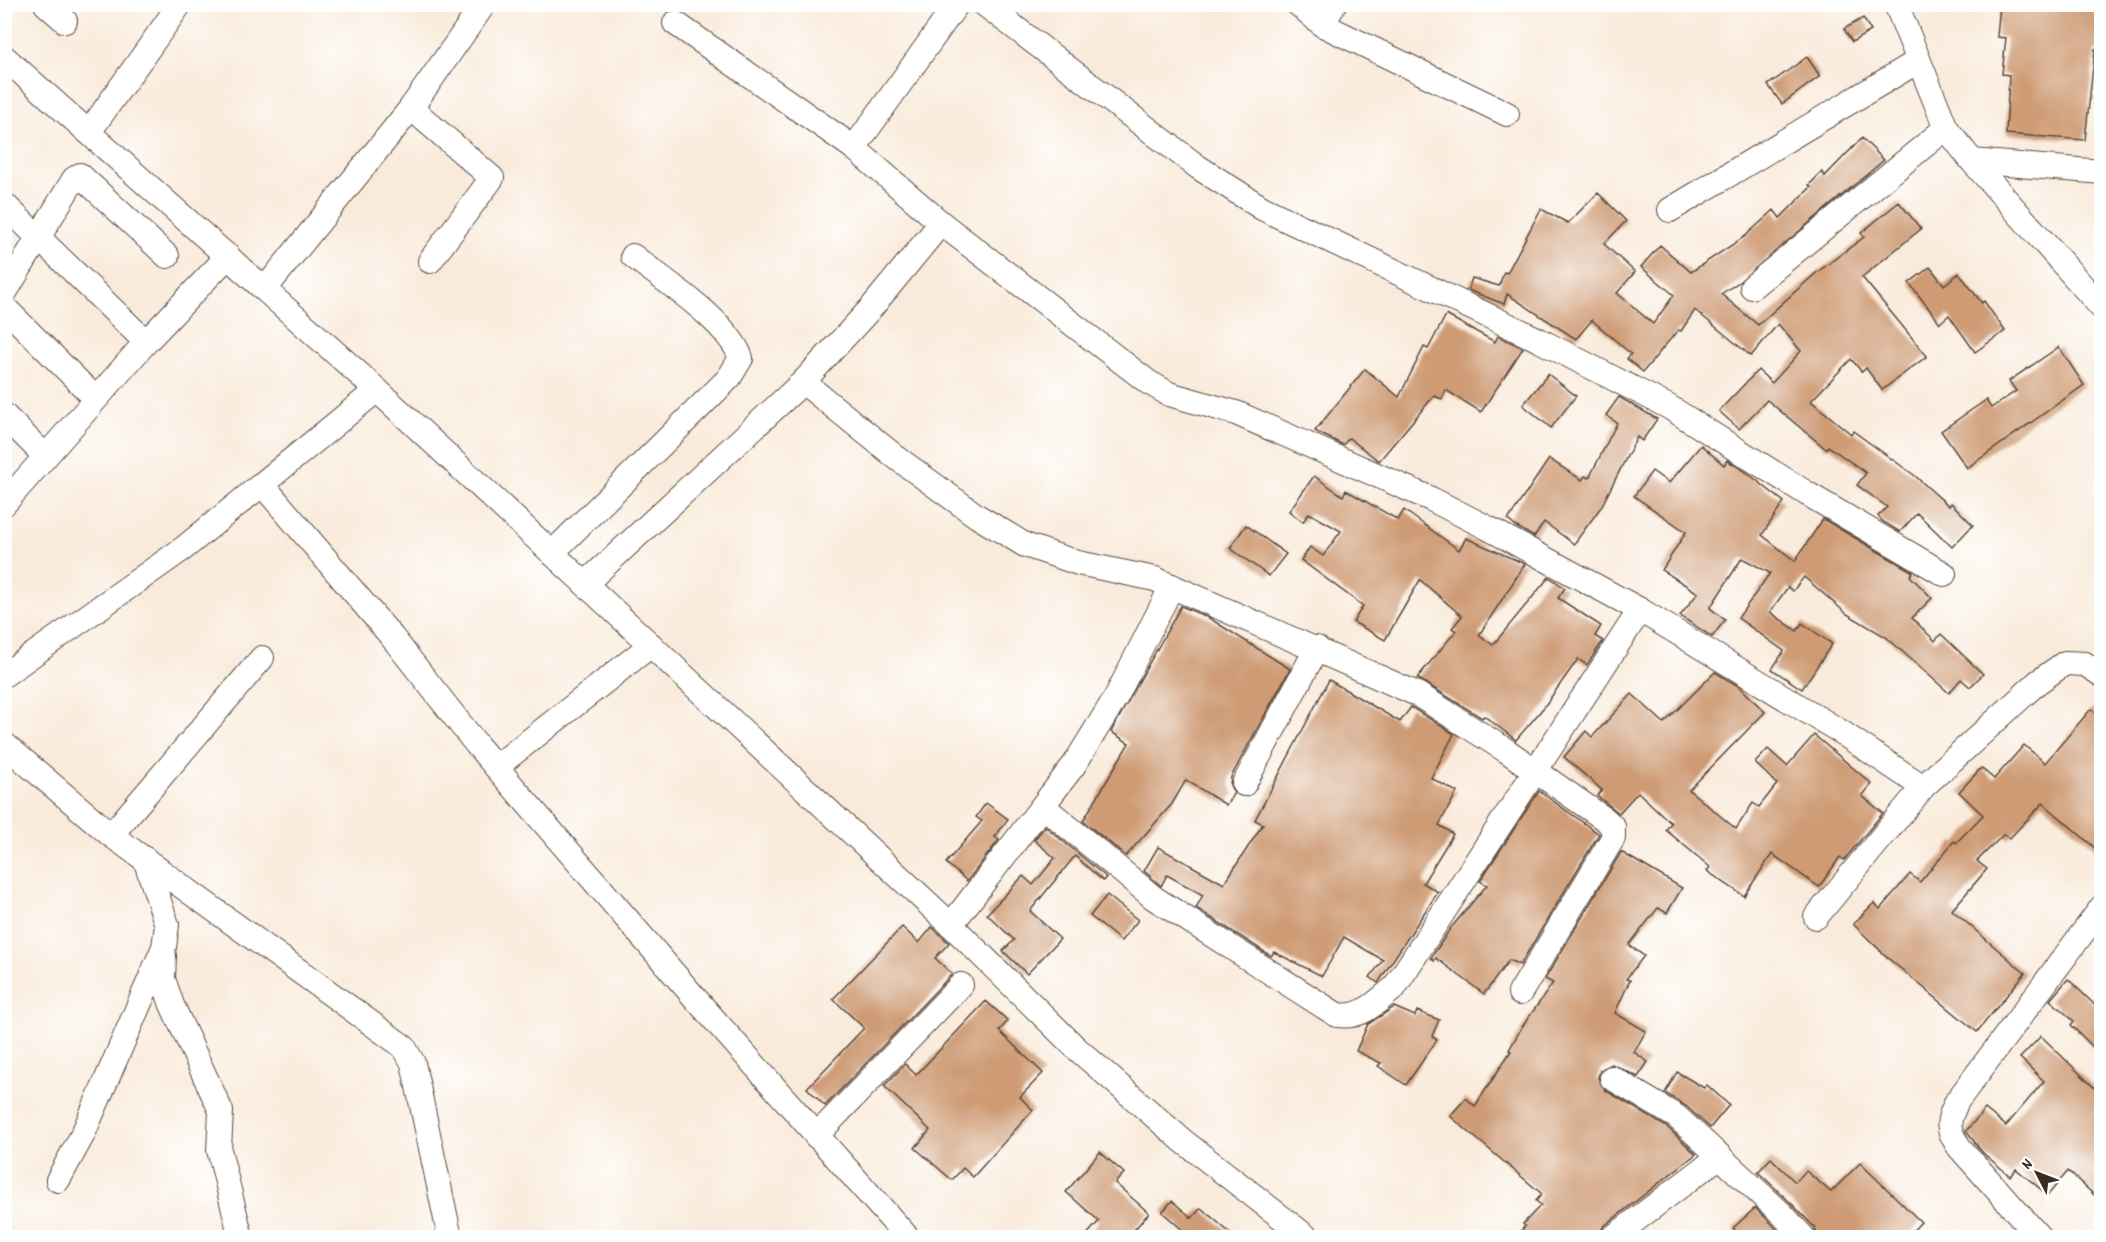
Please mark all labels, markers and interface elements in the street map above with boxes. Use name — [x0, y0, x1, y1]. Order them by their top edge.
north arrow — [2007, 1143, 2067, 1203]
text: N — [2017, 1154, 2039, 1175]

